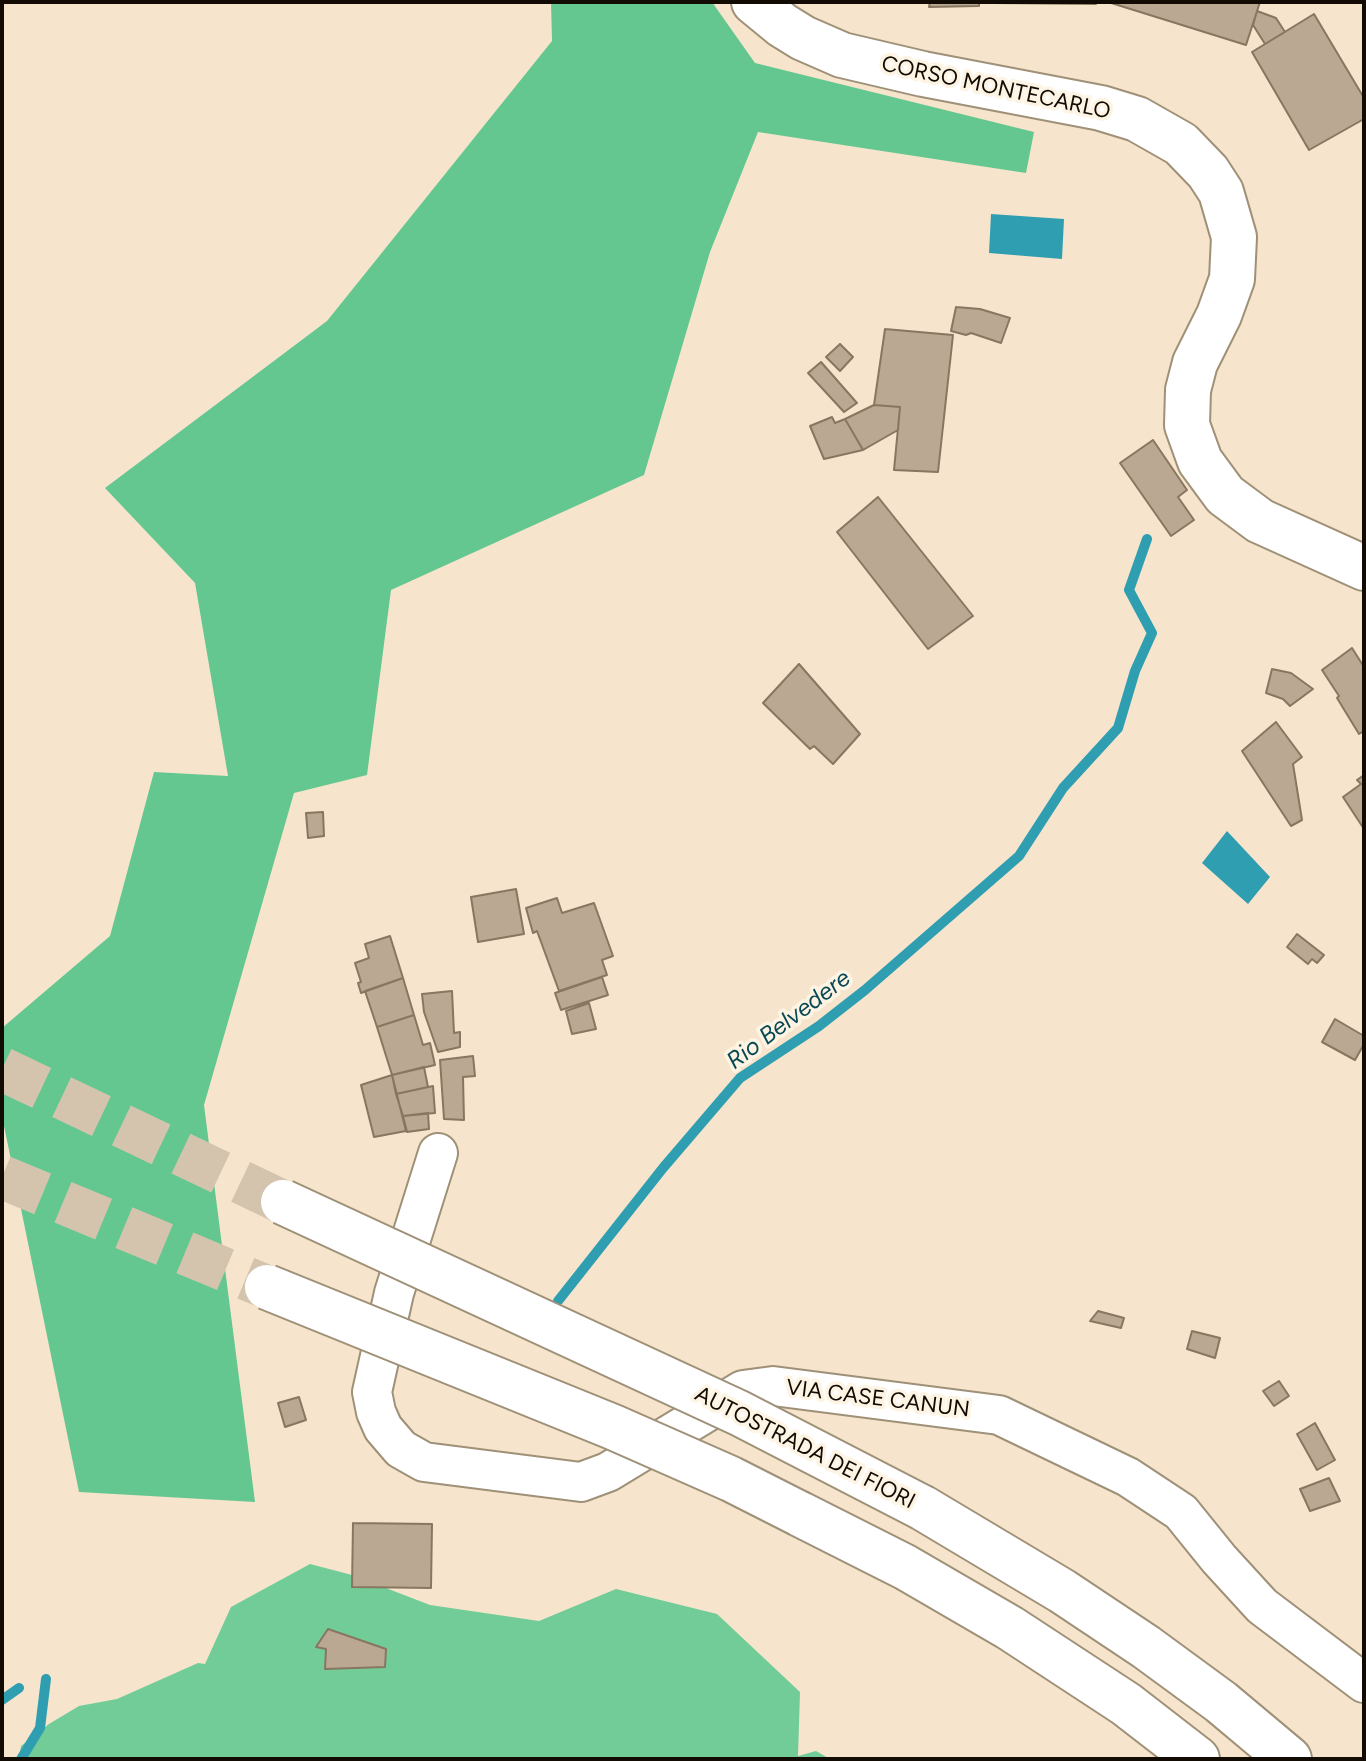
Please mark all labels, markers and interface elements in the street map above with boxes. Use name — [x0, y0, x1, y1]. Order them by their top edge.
street label: CORSO MONTECARLO — [879, 51, 1113, 125]
water label: Rio Belvedere — [721, 964, 857, 1076]
street label: VIA CASE CANUN — [785, 1375, 971, 1423]
street label: AUTOSTRADA DEI FIORI — [691, 1381, 919, 1515]

